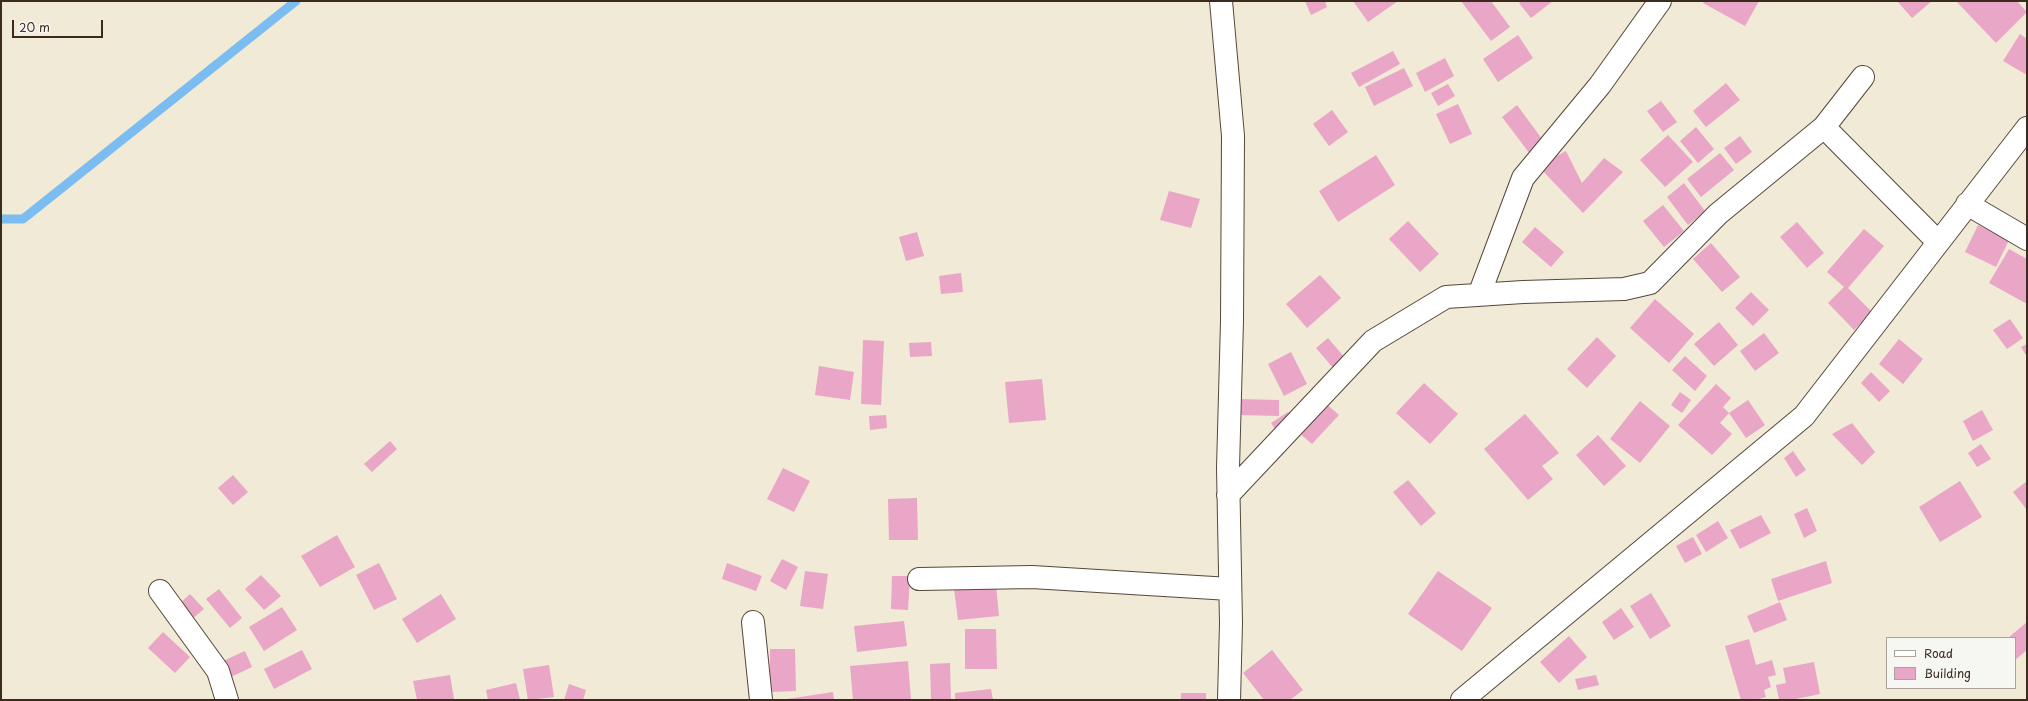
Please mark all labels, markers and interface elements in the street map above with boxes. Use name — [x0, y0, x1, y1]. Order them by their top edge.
scale bar — [14, 12, 105, 38]
text: 20 m — [19, 18, 50, 36]
legend — [1886, 637, 2016, 689]
text: Road — [1924, 644, 1953, 662]
text: Building — [1924, 664, 1971, 682]

